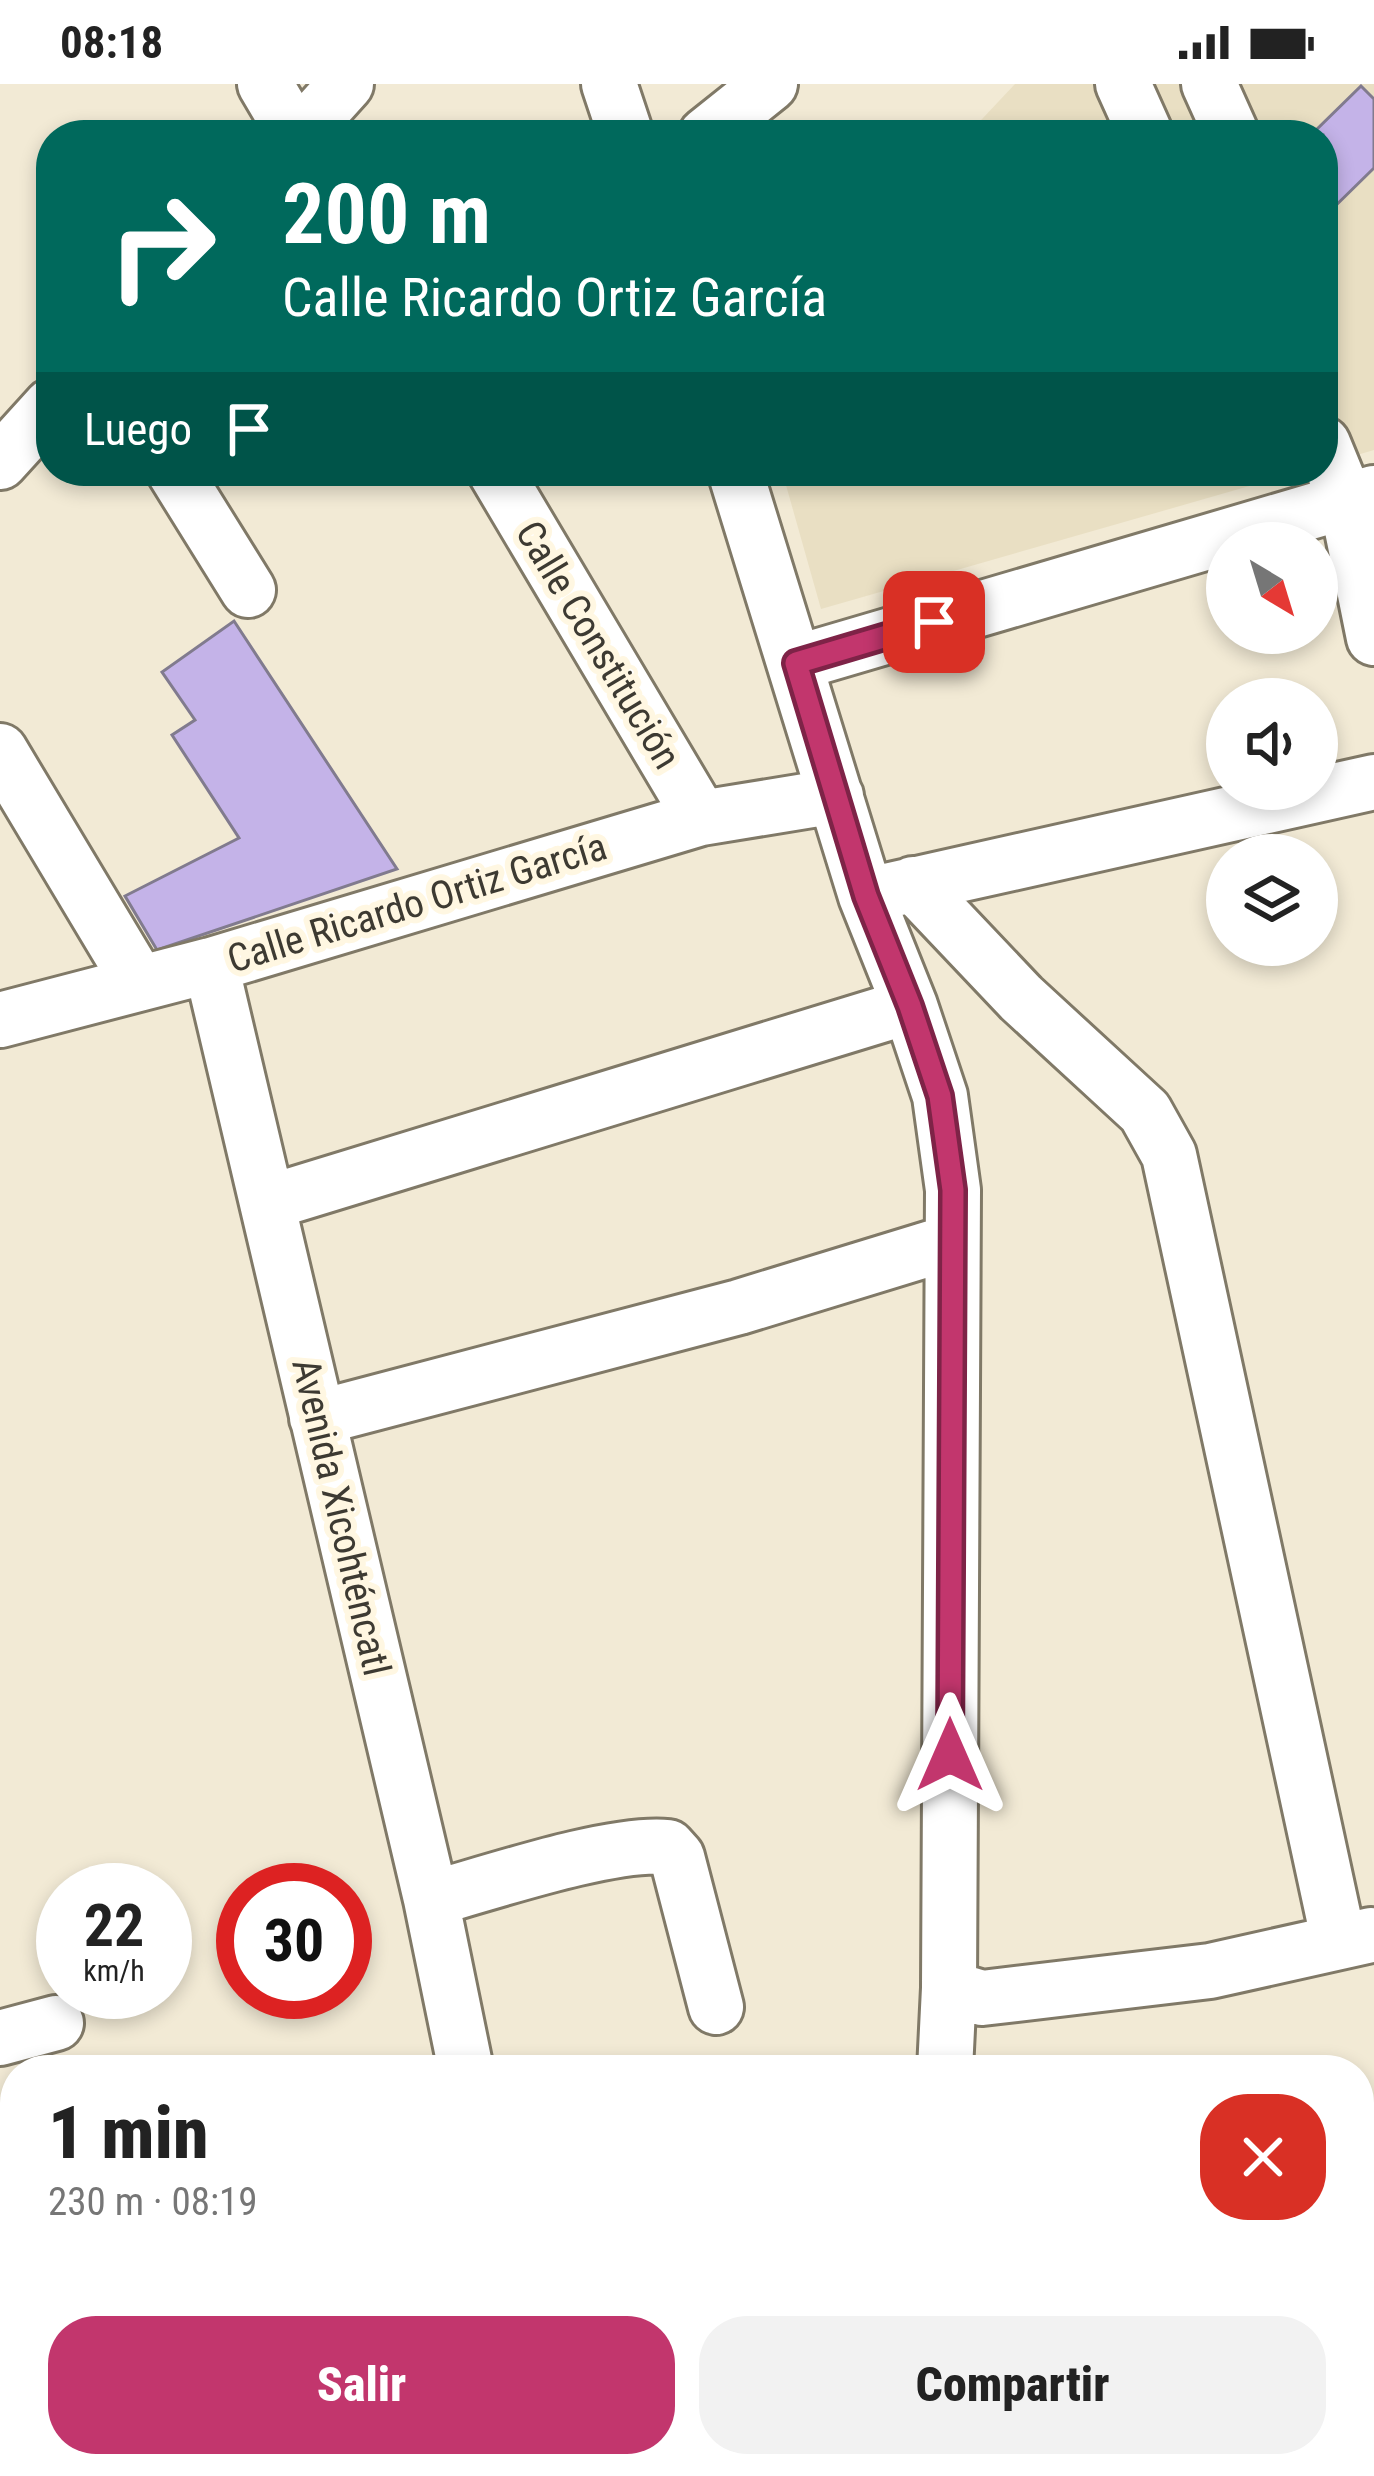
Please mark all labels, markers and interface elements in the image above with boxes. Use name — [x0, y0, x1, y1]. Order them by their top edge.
text: 08:18 — [60, 16, 163, 69]
text: 200 m — [282, 165, 491, 264]
icon: right — [84, 168, 240, 324]
text: Calle Ricardo Ortiz García — [282, 266, 827, 329]
icon: arrive — [216, 396, 282, 462]
text: Luego — [84, 403, 192, 456]
street label: Calle Constitución — [506, 513, 690, 777]
north arrow — [1206, 522, 1338, 654]
map controls — [1206, 522, 1338, 966]
pin — [883, 571, 985, 673]
icon: arrive — [901, 589, 967, 655]
button: sound — [1206, 678, 1338, 810]
street label: Calle Ricardo Ortiz García — [222, 823, 612, 983]
button: layers — [1206, 834, 1338, 966]
street label: Avenida Xicohténcatl — [282, 1354, 400, 1680]
position arrow — [887, 1692, 1013, 1818]
speed limit sign: 30 — [216, 1863, 372, 2019]
text: 22 — [84, 1890, 144, 1961]
text: km/h — [83, 1953, 145, 1988]
text: 1 min — [48, 2091, 209, 2176]
button: close — [1200, 2094, 1326, 2220]
text: 230 m · 08:19 — [48, 2179, 258, 2225]
button: Salir — [48, 2316, 675, 2454]
button: Compartir — [699, 2316, 1326, 2454]

